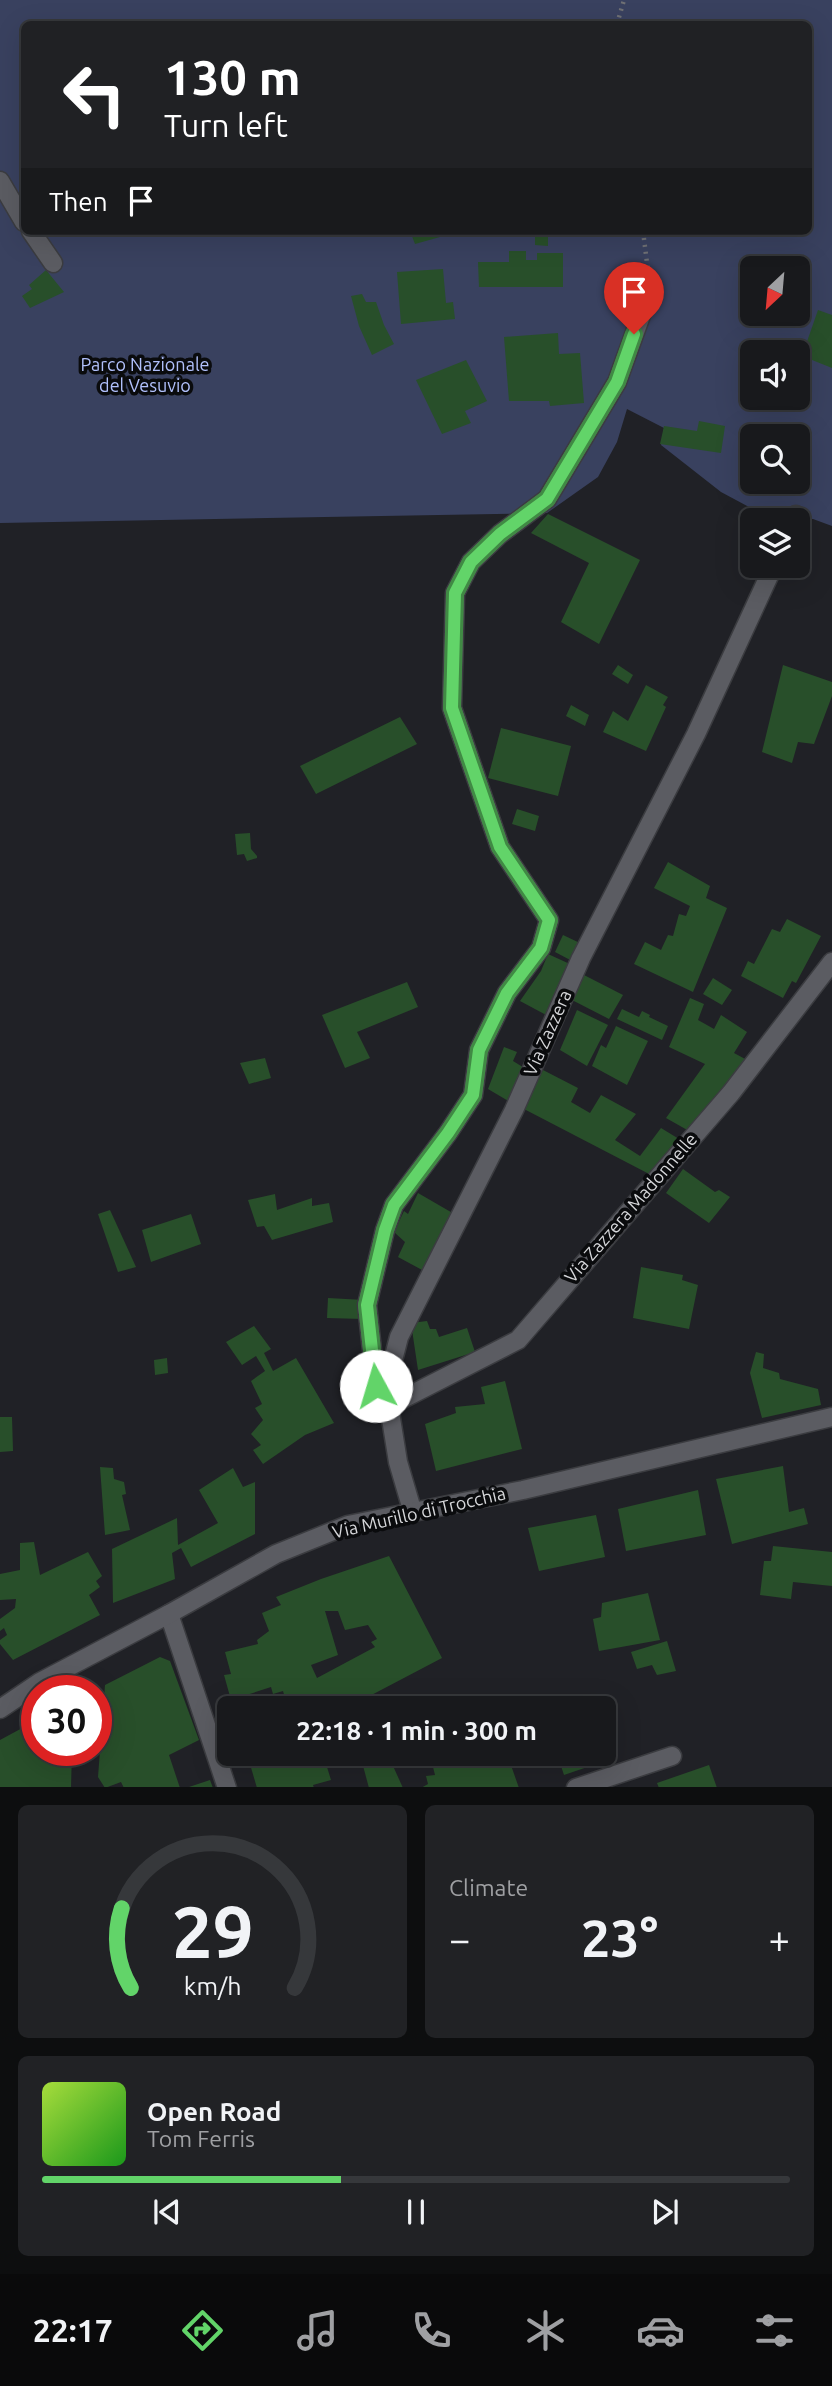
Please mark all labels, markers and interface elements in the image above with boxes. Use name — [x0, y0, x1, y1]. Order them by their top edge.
icon: left — [49, 49, 140, 140]
text: 130 m — [164, 49, 301, 104]
text: Turn left — [164, 107, 288, 143]
icon: arrive — [122, 182, 160, 220]
text: Then — [49, 187, 108, 216]
north arrow — [740, 256, 810, 326]
map controls — [740, 256, 810, 578]
pin — [604, 262, 664, 334]
icon: arrive — [615, 273, 653, 311]
button: sound — [740, 340, 810, 410]
park label: Parco Nazionale del Vesuvio — [80, 354, 210, 395]
button: search — [740, 424, 810, 494]
button: layers — [740, 508, 810, 578]
street label: Via Zazzera — [519, 987, 575, 1079]
street label: Via Zazzera Madonnelle — [560, 1129, 701, 1286]
position arrow — [339, 1349, 413, 1423]
street label: Via Murillo di Trocchia — [330, 1482, 507, 1542]
speed limit sign: 30 — [21, 1675, 112, 1766]
text: 22:18 · 1 min · 300 m — [296, 1716, 537, 1745]
text: Climate — [449, 1875, 528, 1900]
text: 29 — [171, 1890, 254, 1972]
text: 23° — [581, 1909, 658, 1967]
text: − — [449, 1918, 470, 1960]
text: + — [769, 1918, 790, 1960]
text: km/h — [184, 1971, 241, 1999]
text: Open Road — [147, 2097, 281, 2126]
text: Tom Ferris — [147, 2126, 255, 2151]
icon: previous — [148, 2193, 186, 2231]
icon: pause — [397, 2193, 435, 2231]
icon: next — [646, 2193, 684, 2231]
icon: directions — [178, 2306, 227, 2355]
icon: music — [293, 2306, 342, 2355]
icon: phone — [407, 2306, 456, 2355]
icon: climate — [521, 2306, 570, 2355]
icon: car — [636, 2306, 685, 2355]
icon: filters — [750, 2306, 799, 2355]
text: 22:17 — [33, 2312, 113, 2348]

